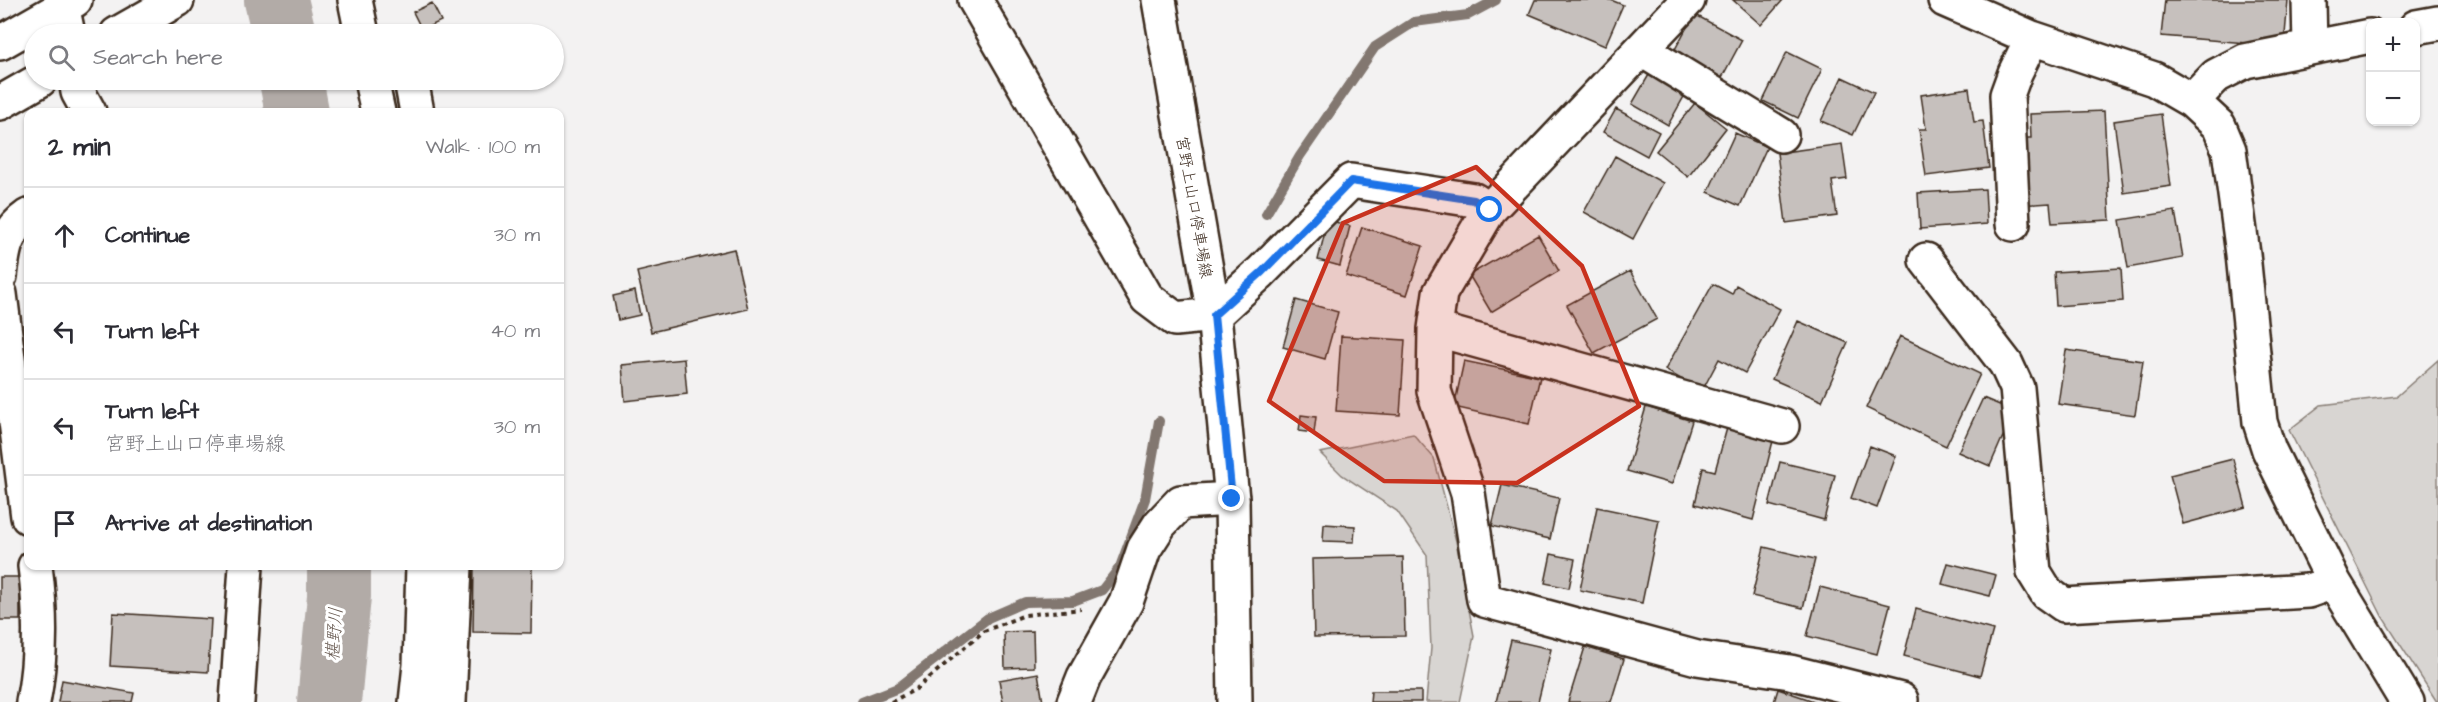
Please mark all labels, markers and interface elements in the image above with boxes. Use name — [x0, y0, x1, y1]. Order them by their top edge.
map controls — [2366, 18, 2420, 126]
button: + — [2366, 18, 2420, 72]
search box — [24, 24, 564, 90]
icon: search — [45, 41, 78, 74]
text: Search here — [93, 42, 223, 73]
button: − — [2366, 72, 2420, 126]
text: 2 min — [48, 129, 110, 165]
text: Walk · 100 m — [425, 133, 540, 161]
street label: 宮野上山口停車場線 — [1171, 134, 1217, 280]
route start — [1476, 196, 1502, 222]
icon: ahead — [48, 219, 81, 252]
text: Continue — [105, 220, 190, 251]
text: 30 m — [494, 221, 540, 249]
icon: left — [48, 315, 81, 348]
text: Turn left — [105, 316, 199, 347]
text: 40 m — [490, 317, 540, 345]
text: Turn left — [105, 396, 199, 427]
icon: left — [48, 411, 81, 444]
text: 30 m — [494, 413, 540, 441]
text: 宮野上山口停車場線 — [105, 430, 285, 458]
route end — [1218, 485, 1244, 511]
icon: arrive — [48, 507, 81, 540]
text: Arrive at destination — [105, 508, 312, 539]
water label: 椹野川 — [320, 606, 349, 662]

